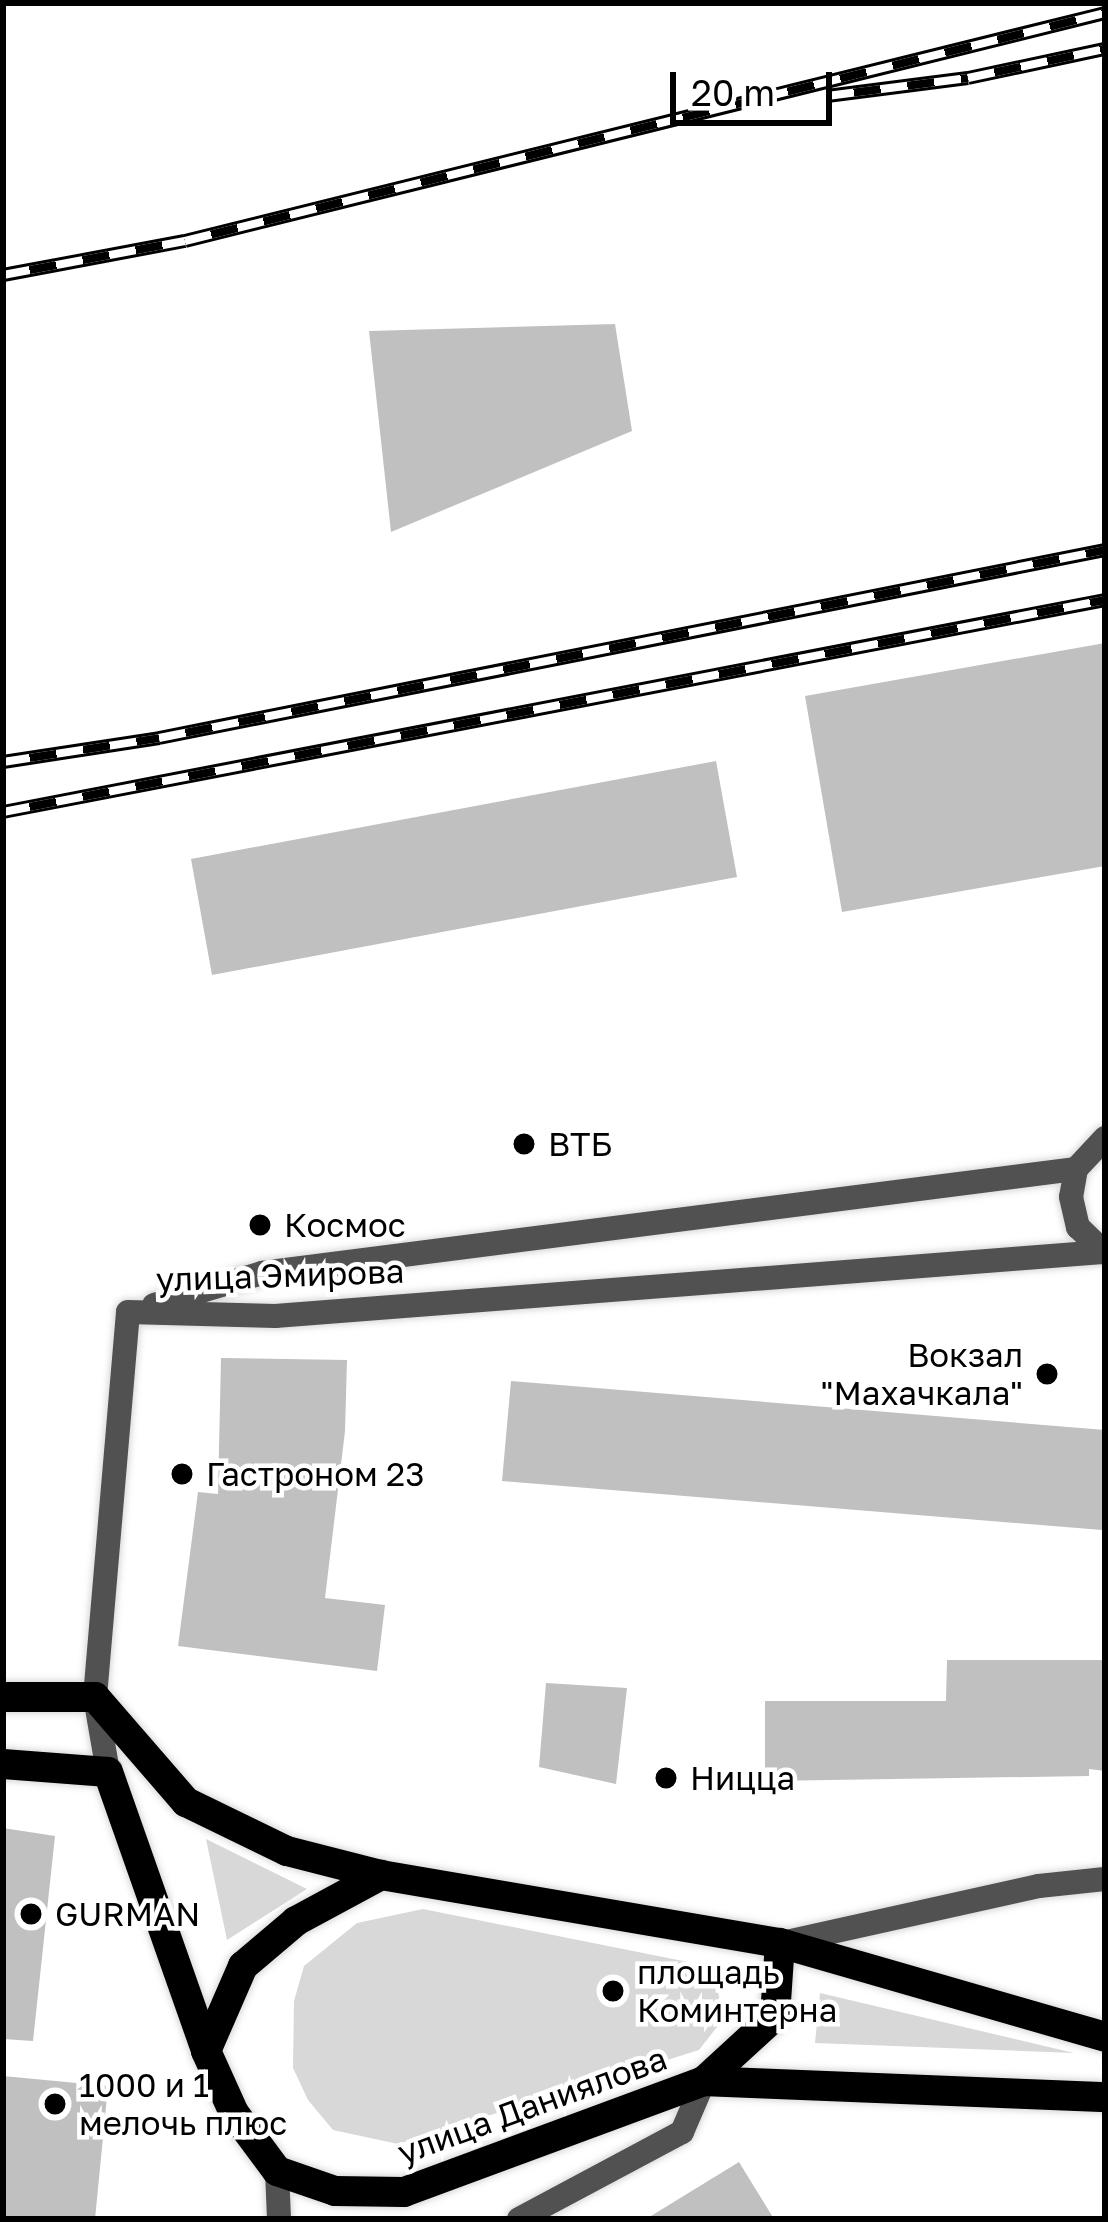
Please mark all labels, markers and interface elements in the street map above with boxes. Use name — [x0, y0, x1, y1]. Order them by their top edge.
scale bar — [676, 48, 838, 122]
text: 20 m — [691, 71, 775, 114]
place label: ВТБ — [548, 1124, 613, 1164]
marker: ВТБ — [511, 1131, 537, 1157]
place label: Космос — [284, 1205, 406, 1245]
marker: Космос — [247, 1212, 273, 1238]
street label: улица Эмирова — [155, 1251, 405, 1299]
place label: Вокзал "Махачкала" — [821, 1335, 1023, 1413]
marker: Вокзал "Махачкала" — [1034, 1361, 1060, 1387]
place label: Гастроном 23 — [206, 1454, 424, 1494]
marker: Гастроном 23 — [169, 1461, 195, 1487]
place label: Ницца — [690, 1758, 795, 1798]
marker: Ницца — [653, 1765, 679, 1791]
place label: GURMAN — [55, 1894, 200, 1934]
marker: GURMAN — [18, 1901, 44, 1927]
place label: площадь Коминтерна — [637, 1952, 837, 2030]
marker: площадь Коминтерна — [600, 1978, 626, 2004]
street label: улица Даниялова — [392, 2038, 672, 2172]
place label: 1000 и 1 мелочь плюс — [79, 2065, 287, 2143]
marker: 1000 и 1 мелочь плюс — [42, 2091, 68, 2117]

